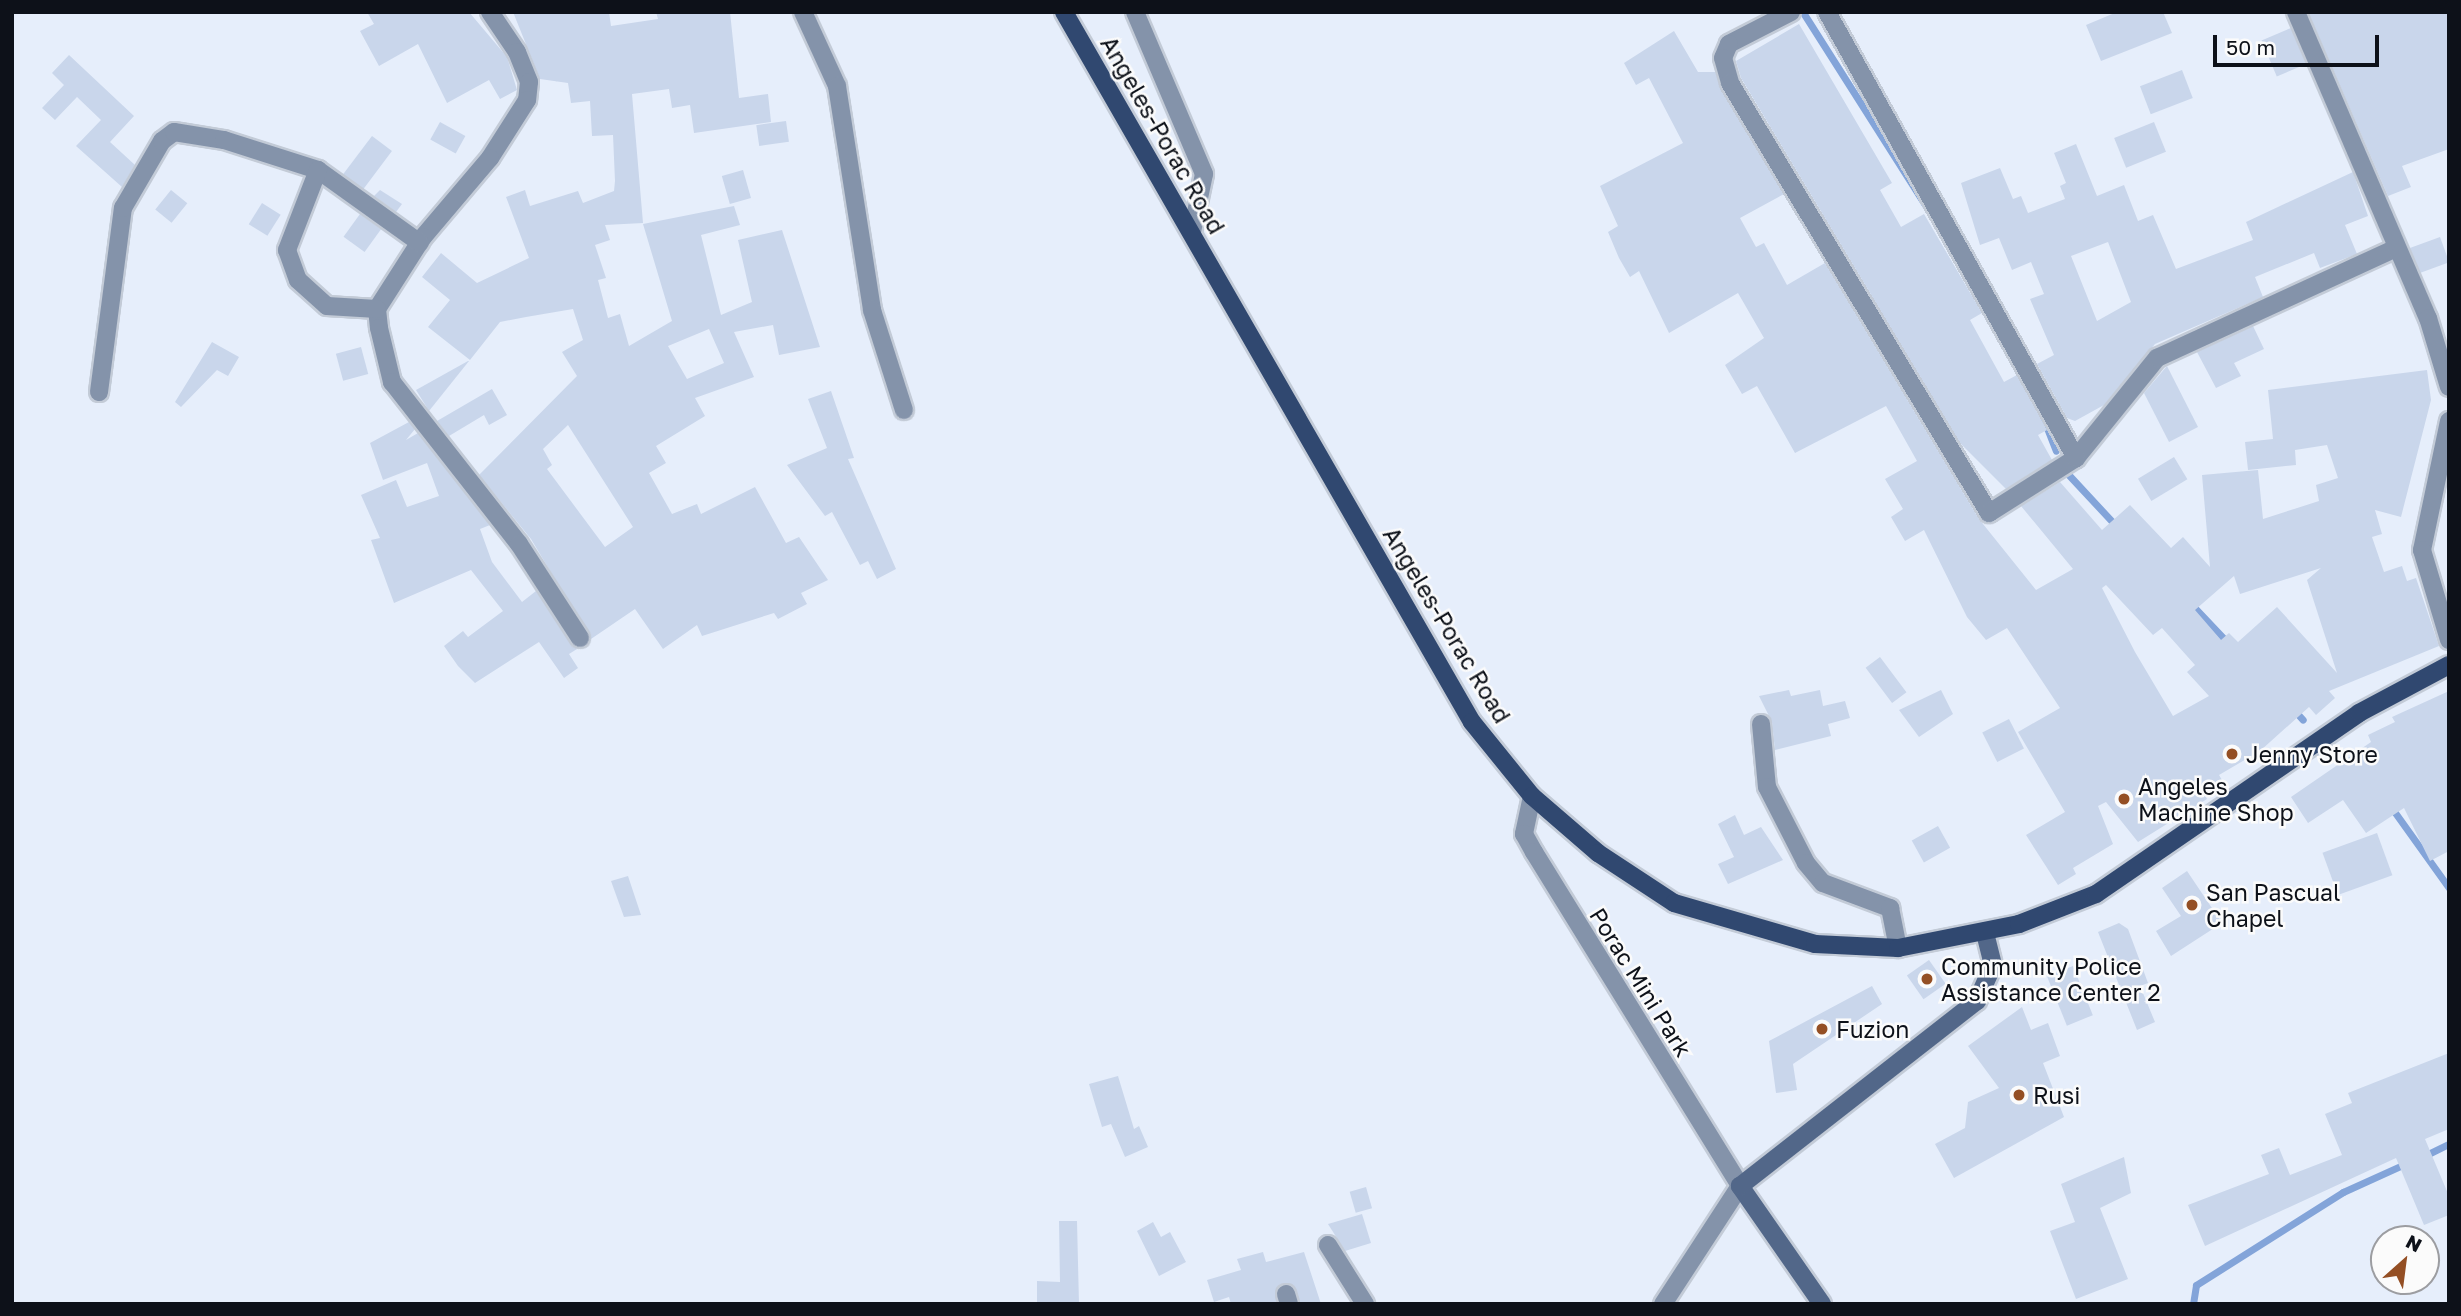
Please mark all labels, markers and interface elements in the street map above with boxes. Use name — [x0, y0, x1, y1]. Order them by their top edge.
scale bar — [2216, 21, 2382, 65]
street label: Angeles-Porac Road — [1095, 31, 1231, 239]
text: 50 m — [2226, 34, 2275, 60]
street label: Angeles-Porac Road — [1378, 522, 1516, 728]
place label: Jenny Store — [2246, 740, 2378, 768]
marker: Jenny Store — [2224, 746, 2240, 762]
place label: Angeles Machine Shop — [2138, 772, 2294, 826]
marker: Angeles Machine Shop — [2116, 791, 2132, 807]
place label: San Pascual Chapel — [2206, 878, 2340, 932]
marker: San Pascual Chapel — [2184, 897, 2200, 913]
street label: Porac Mini Park — [1584, 902, 1698, 1062]
place label: Community Police Assistance Center 2 — [1941, 952, 2160, 1006]
marker: Community Police Assistance Center 2 — [1919, 971, 1935, 987]
place label: Fuzion — [1836, 1015, 1909, 1043]
marker: Fuzion — [1814, 1021, 1830, 1037]
place label: Rusi — [2033, 1081, 2080, 1109]
marker: Rusi — [2011, 1087, 2027, 1103]
north arrow — [2370, 1225, 2440, 1295]
text: N — [2402, 1229, 2426, 1256]

